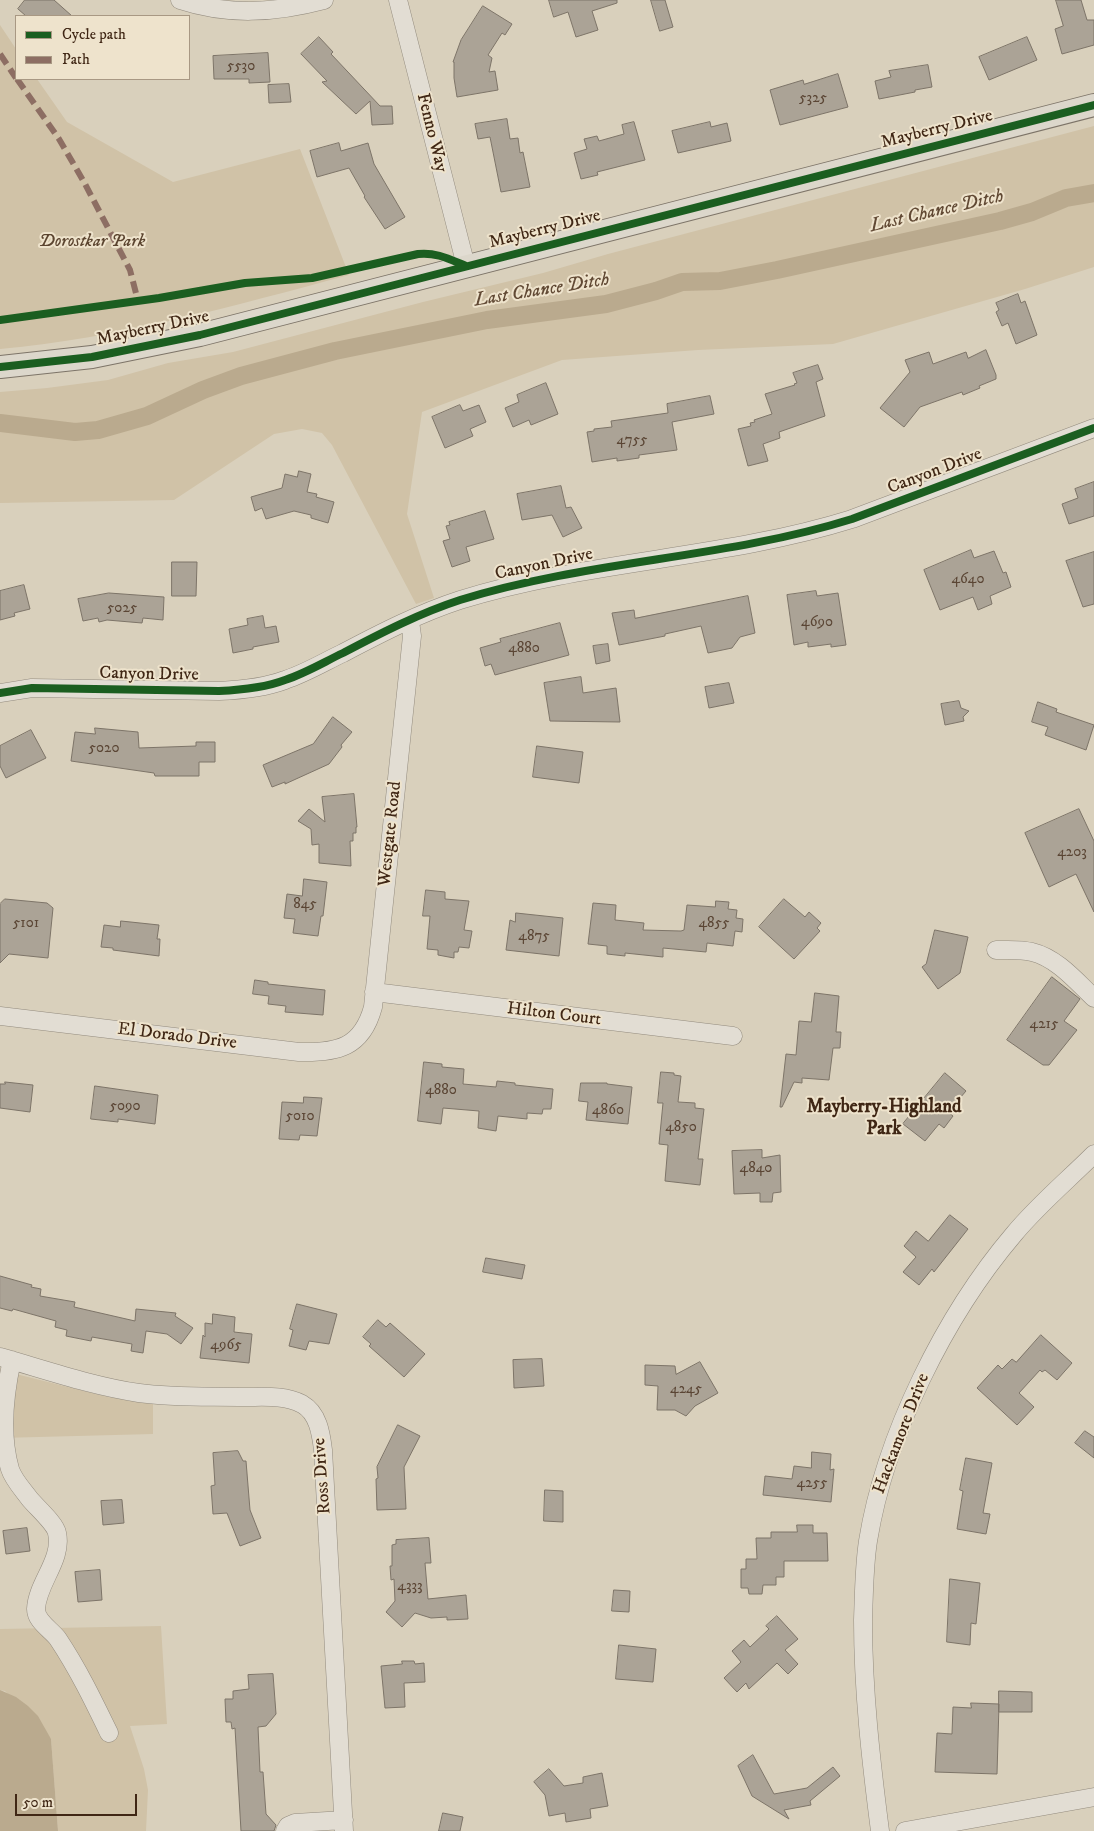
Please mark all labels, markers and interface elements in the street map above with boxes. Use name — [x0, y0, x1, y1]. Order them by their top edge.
legend — [15, 15, 190, 80]
text: Cycle path — [62, 25, 126, 44]
text: Path — [62, 50, 90, 69]
house number: 5530 — [227, 58, 255, 76]
house number: 5325 — [799, 90, 827, 108]
street label: Fenno Way — [411, 91, 451, 175]
street label: Mayberry Drive — [879, 106, 995, 154]
water label: Last Chance Ditch — [868, 186, 1006, 238]
street label: Mayberry Drive — [487, 206, 603, 254]
park label: Dorostkar Park — [39, 231, 145, 253]
water label: Last Chance Ditch — [473, 269, 611, 313]
street label: Mayberry Drive — [95, 307, 211, 351]
house number: 4755 — [617, 432, 647, 450]
street label: Canyon Drive — [885, 444, 985, 500]
street label: Canyon Drive — [493, 544, 595, 586]
house number: 4640 — [951, 571, 985, 589]
house number: 5025 — [107, 600, 137, 618]
house number: 4690 — [801, 614, 833, 632]
house number: 4880 — [508, 640, 540, 658]
street label: Canyon Drive — [99, 663, 199, 687]
house number: 5020 — [89, 740, 119, 758]
street label: Westgate Road — [375, 780, 407, 888]
house number: 4203 — [1057, 844, 1087, 862]
house number: 845 — [293, 896, 317, 914]
house number: 5101 — [13, 915, 39, 933]
house number: 4855 — [698, 915, 730, 933]
house number: 4875 — [518, 928, 550, 946]
street label: Hilton Court — [506, 999, 602, 1031]
house number: 4215 — [1030, 1016, 1058, 1034]
street label: El Dorado Drive — [116, 1019, 238, 1055]
house number: 4880 — [425, 1082, 457, 1100]
district label: Mayberry-Highland Park — [806, 1097, 962, 1141]
house number: 5090 — [109, 1098, 141, 1116]
house number: 4860 — [592, 1102, 624, 1120]
house number: 5010 — [286, 1108, 314, 1126]
house number: 4850 — [665, 1119, 697, 1137]
house number: 4840 — [740, 1160, 772, 1178]
house number: 4965 — [210, 1337, 242, 1355]
street label: Hackamore Drive — [869, 1371, 935, 1497]
house number: 4245 — [670, 1381, 702, 1399]
street label: Ross Drive — [310, 1437, 336, 1515]
house number: 4255 — [797, 1475, 827, 1493]
house number: 4333 — [397, 1578, 423, 1596]
scale bar — [18, 1784, 140, 1816]
text: 50 m — [23, 1793, 53, 1812]

